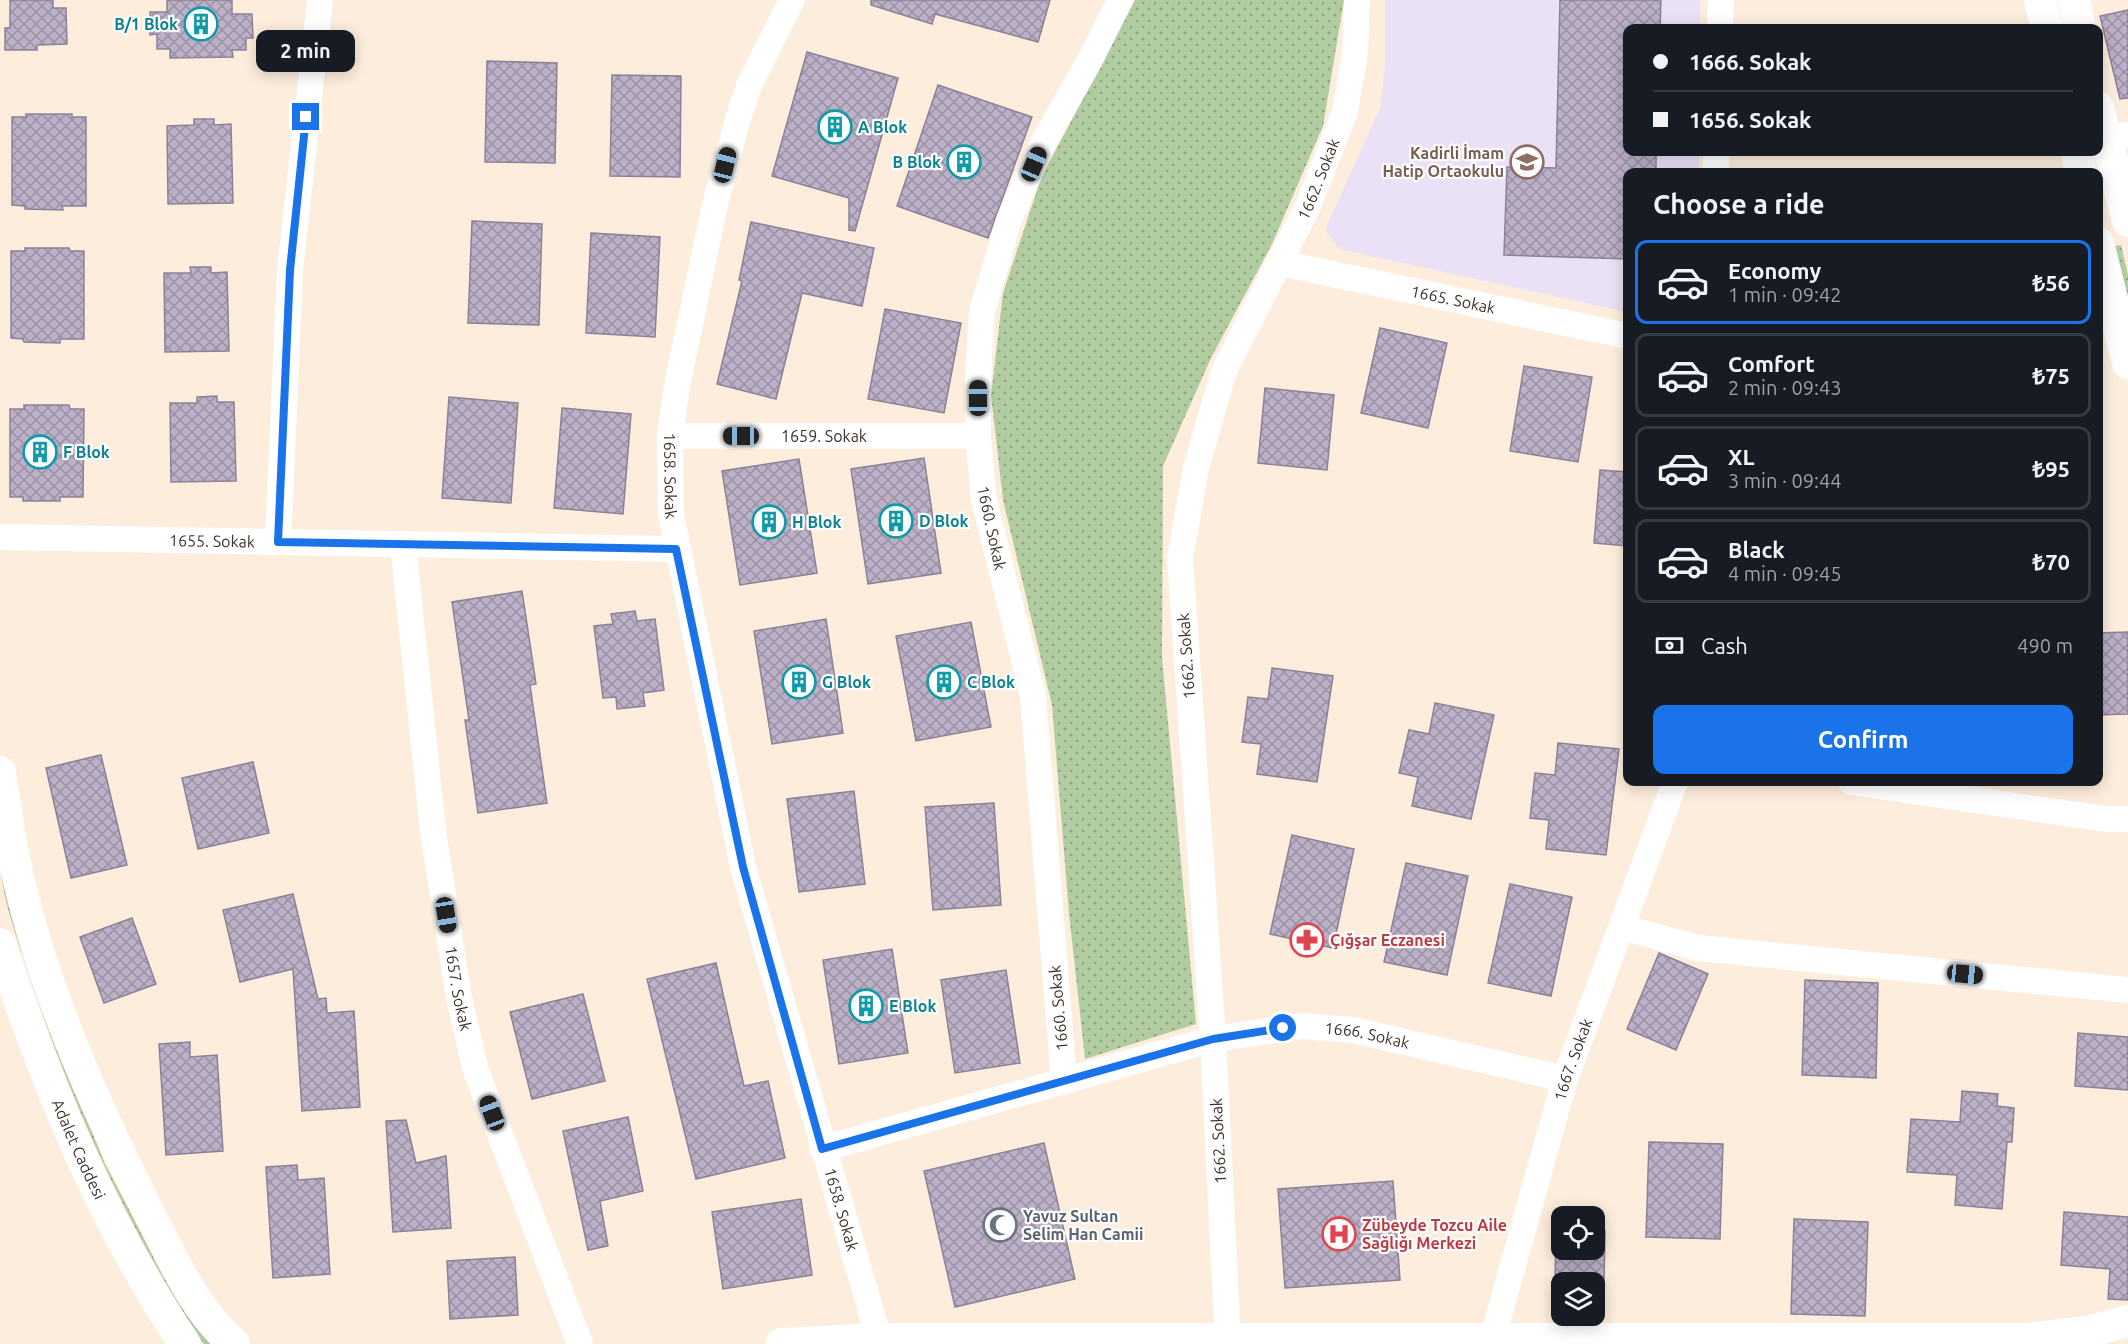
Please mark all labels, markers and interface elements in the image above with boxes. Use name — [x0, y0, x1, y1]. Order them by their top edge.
building icon: B/1 Blok — [183, 6, 219, 42]
place label: B/1 Blok — [114, 15, 178, 33]
callout: 2 min — [256, 30, 356, 72]
text: 2 min — [280, 39, 331, 62]
text: 1666. Sokak — [1689, 49, 1811, 74]
route end — [292, 103, 319, 130]
text: 1656. Sokak — [1689, 107, 1811, 132]
building icon: A Blok — [817, 109, 853, 145]
place label: A Blok — [858, 118, 907, 136]
street label: 1662. Sokak — [1294, 136, 1343, 223]
building icon: B Blok — [946, 144, 982, 180]
car — [1019, 144, 1049, 184]
place label: Kadirli İmam Hatip Ortaokulu — [1382, 144, 1504, 180]
school or university icon: Kadirli İmam Hatip Ortaokulu — [1509, 144, 1545, 180]
car — [712, 145, 738, 185]
place label: B Blok — [893, 153, 941, 171]
text: Choose a ride — [1653, 189, 1825, 219]
icon: car — [1656, 255, 1710, 309]
text: Economy — [1728, 258, 1821, 283]
text: ₺56 — [2033, 270, 2070, 295]
street label: 1665. Sokak — [1409, 282, 1497, 317]
text: 1 min · 09:42 — [1728, 283, 1842, 306]
icon: car — [1656, 348, 1710, 402]
text: Comfort — [1728, 351, 1815, 376]
text: ₺75 — [2033, 363, 2070, 388]
text: 2 min · 09:43 — [1728, 376, 1842, 399]
car — [969, 380, 987, 416]
car — [723, 427, 759, 445]
street label: 1659. Sokak — [781, 427, 867, 445]
street label: 1658. Sokak — [661, 432, 681, 520]
building icon: F Blok — [22, 434, 58, 470]
icon: car — [1656, 441, 1710, 495]
place label: F Blok — [63, 443, 110, 461]
text: XL — [1728, 444, 1755, 469]
text: ₺95 — [2033, 456, 2070, 481]
text: 3 min · 09:44 — [1728, 469, 1842, 492]
street label: 1660. Sokak — [974, 484, 1010, 572]
building icon: D Blok — [878, 503, 914, 539]
building icon: H Blok — [751, 504, 787, 540]
place label: D Blok — [919, 512, 969, 530]
place label: H Blok — [792, 513, 841, 531]
street label: 1655. Sokak — [169, 531, 255, 551]
icon: car — [1656, 534, 1710, 588]
text: Black — [1728, 537, 1785, 562]
text: ₺70 — [2033, 549, 2070, 574]
text: 4 min · 09:45 — [1728, 562, 1842, 585]
street label: 1662. Sokak — [1174, 613, 1198, 699]
icon: cash — [1653, 629, 1686, 662]
text: Cash — [1701, 633, 1748, 658]
text: 490 m — [2017, 634, 2073, 657]
building icon: G Blok — [781, 664, 817, 700]
building icon: C Blok — [926, 664, 962, 700]
place label: G Blok — [822, 673, 871, 691]
place label: C Blok — [967, 673, 1015, 691]
button: Confirm — [1653, 705, 2073, 774]
car — [434, 896, 458, 934]
pharmacy icon: Çığşar Eczanesi — [1289, 922, 1325, 958]
place label: Çığşar Eczanesi — [1330, 931, 1445, 950]
street label: 1657. Sokak — [442, 945, 475, 1033]
car — [1946, 963, 1984, 985]
street label: 1660. Sokak — [1045, 964, 1071, 1052]
building icon: E Blok — [848, 988, 884, 1024]
place label: E Blok — [889, 997, 936, 1015]
route start — [1269, 1014, 1296, 1041]
street label: 1667. Sokak — [1550, 1016, 1596, 1103]
street label: 1666. Sokak — [1324, 1019, 1411, 1052]
car — [477, 1093, 507, 1133]
street label: Adalet Caddesi — [49, 1097, 109, 1202]
street label: 1662. Sokak — [1207, 1098, 1229, 1184]
street label: 1658. Sokak — [821, 1166, 862, 1253]
map controls — [1551, 1206, 1605, 1326]
button: locate — [1551, 1206, 1605, 1260]
mosque icon: Yavuz Sultan Selim Han Camii — [982, 1207, 1018, 1243]
place label: Yavuz Sultan Selim Han Camii — [1023, 1207, 1143, 1243]
hospital icon: Zübeyde Tozcu Aile Sağlığı Merkezi — [1321, 1216, 1357, 1252]
place label: Zübeyde Tozcu Aile Sağlığı Merkezi — [1362, 1216, 1507, 1252]
button: layers — [1551, 1272, 1605, 1326]

